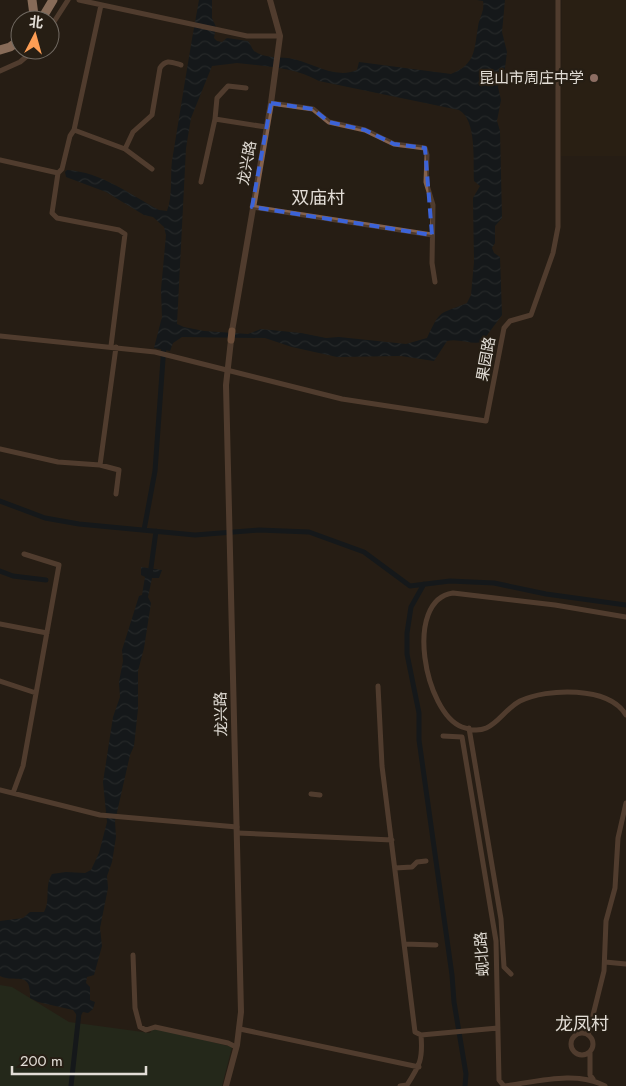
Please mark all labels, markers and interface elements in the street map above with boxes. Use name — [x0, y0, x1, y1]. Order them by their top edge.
north arrow — [10, 10, 60, 60]
text: 北 — [28, 11, 44, 33]
place label: 昆山市周庄中学 — [479, 67, 584, 89]
marker: 昆山市周庄中学 — [588, 72, 600, 84]
street label: 龙兴路 — [232, 139, 262, 187]
district label: 双庙村 — [291, 185, 345, 211]
street label: 果园路 — [471, 335, 501, 383]
street label: 龙兴路 — [210, 691, 232, 737]
street label: 蚬北路 — [469, 931, 495, 977]
district label: 龙凤村 — [555, 1011, 609, 1037]
scale bar — [12, 1044, 146, 1076]
text: 200 m — [20, 1050, 63, 1072]

